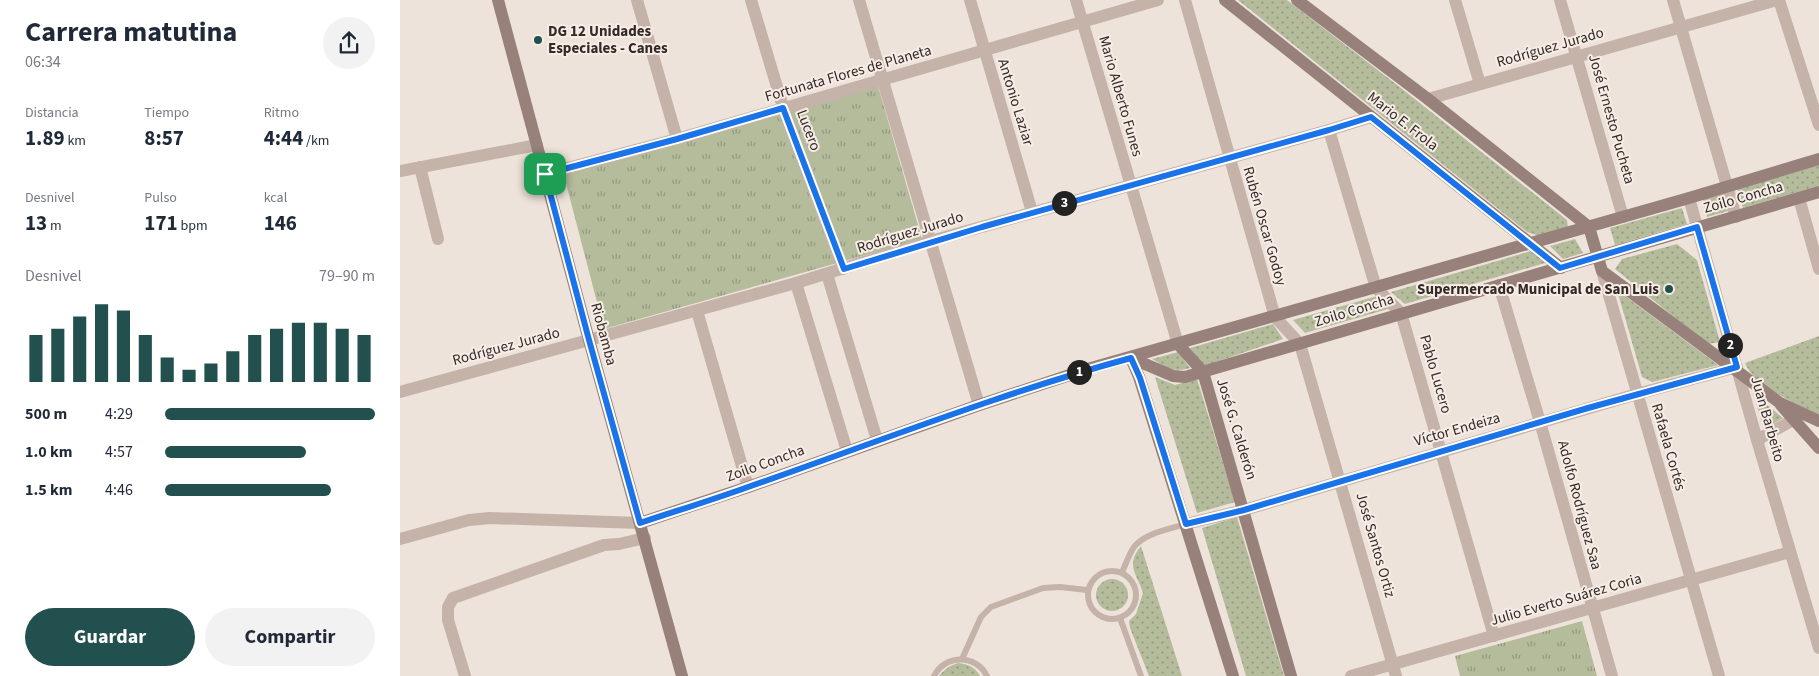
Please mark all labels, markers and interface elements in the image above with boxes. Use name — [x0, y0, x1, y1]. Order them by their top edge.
text: Carrera matutina — [25, 12, 237, 52]
button: share — [323, 17, 375, 69]
place label: DG 12 Unidades Especiales - Canes — [548, 21, 668, 59]
street label: Rodríguez Jurado — [1494, 22, 1606, 73]
street label: Mario Alberto Funes — [1093, 33, 1148, 159]
marker: DG 12 Unidades Especiales - Canes — [532, 34, 544, 46]
street label: Fortunata Flores de Planeta — [762, 40, 934, 107]
text: 06:34 — [25, 51, 61, 73]
street label: José Ernesto Pucheta — [1583, 52, 1640, 186]
street label: Antonio Laziar — [992, 56, 1039, 149]
street label: Mario E. Frola — [1363, 87, 1443, 156]
text: Distancia — [25, 103, 79, 123]
text: Tiempo — [144, 103, 189, 123]
text: Ritmo — [264, 103, 299, 123]
street label: Lucero — [791, 107, 826, 154]
text: 1.89 — [25, 123, 65, 153]
text: 8:57 — [144, 123, 184, 153]
text: 4:44 — [264, 123, 303, 153]
text: km — [65, 131, 86, 151]
text: /km — [303, 131, 329, 151]
pin — [524, 153, 566, 195]
icon: arrive — [531, 160, 559, 188]
street label: Rubén Oscar Godoy — [1237, 164, 1292, 288]
street label: Zoilo Concha — [1701, 176, 1785, 219]
text: Desnivel — [25, 188, 75, 208]
text: Pulso — [144, 188, 177, 208]
text: kcal — [264, 188, 287, 208]
pin: 3 — [1052, 190, 1076, 216]
text: 3 — [1061, 193, 1068, 213]
street label: Rodríguez Jurado — [854, 206, 966, 259]
text: 13 — [25, 208, 47, 238]
text: 171 — [144, 208, 178, 238]
text: 146 — [264, 208, 297, 238]
text: m — [47, 216, 62, 236]
text: bpm — [178, 216, 208, 236]
text: Desnivel — [25, 265, 82, 287]
text: 79–90 m — [319, 265, 375, 287]
place label: Supermercado Municipal de San Luis — [1417, 279, 1659, 300]
marker: Supermercado Municipal de San Luis — [1663, 283, 1675, 295]
street label: Zoilo Concha — [1312, 288, 1396, 333]
street label: Riobamba — [585, 300, 622, 368]
street label: Rodríguez Jurado — [450, 322, 562, 371]
street label: Pablo Lucero — [1414, 332, 1457, 416]
pin: 2 — [1718, 332, 1742, 358]
text: 2 — [1727, 335, 1734, 355]
pin: 1 — [1066, 360, 1092, 384]
text: 1 — [1076, 362, 1083, 382]
street label: Juan Barbeito — [1745, 374, 1790, 464]
street label: José G. Calderón — [1211, 376, 1262, 482]
street label: Rafaela Cortés — [1646, 401, 1691, 493]
text: 500 m — [25, 403, 67, 425]
text: 4:29 — [105, 403, 133, 425]
street label: Víctor Endeiza — [1412, 407, 1503, 452]
street label: Adolfo Rodríguez Saa — [1552, 438, 1607, 572]
street label: Zoilo Concha — [723, 440, 807, 487]
text: 1.0 km — [25, 441, 72, 463]
text: 4:57 — [105, 441, 133, 463]
text: 1.5 km — [25, 479, 72, 501]
text: 4:46 — [105, 479, 133, 501]
street label: José Santos Ortiz — [1350, 490, 1401, 600]
street label: Julio Everto Suárez Coria — [1488, 568, 1644, 631]
button: Guardar — [25, 608, 195, 666]
button: Compartir — [205, 608, 375, 666]

